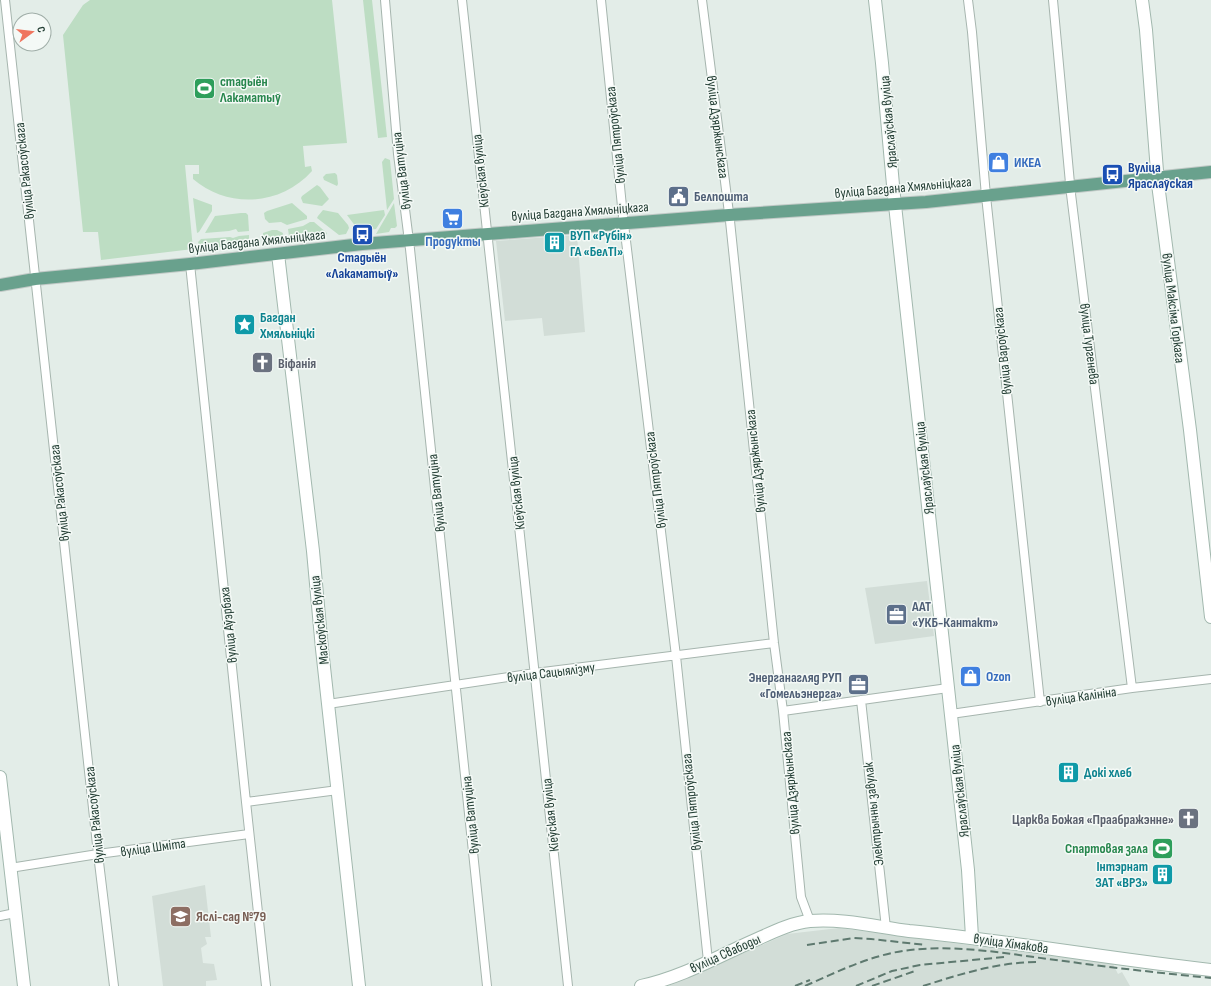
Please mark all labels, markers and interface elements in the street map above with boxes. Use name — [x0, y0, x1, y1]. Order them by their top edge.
north arrow — [12, 12, 52, 52]
text: С — [34, 25, 48, 34]
place label: стадыён Лакаматыў — [219, 73, 281, 106]
street label: вуліца Дзяржынскага — [703, 75, 732, 179]
street label: Яраслаўская вуліца — [876, 75, 901, 169]
sports icon: стадыён Лакаматыў — [192, 76, 218, 102]
street label: вуліца Пятроўскага — [602, 86, 629, 184]
street label: вуліца Ракасоўскага — [11, 122, 38, 220]
street label: вуліца Ватуціна — [388, 131, 415, 211]
street label: Кіеўская вуліца — [468, 133, 493, 209]
shop icon: ИКЕА — [985, 149, 1011, 175]
place label: ИКЕА — [1014, 154, 1041, 171]
place label: Вуліца Яраслаўская — [1128, 159, 1193, 192]
bus stop icon: Вуліца Яраслаўская — [1100, 162, 1126, 188]
street label: вуліца Багдана Хмяльніцкага — [834, 173, 972, 202]
public building icon: Белпошта — [666, 183, 692, 209]
place label: Белпошта — [694, 188, 749, 205]
street label: вуліца Багдана Хмяльніцкага — [511, 198, 649, 225]
supermarket icon: Продукты — [440, 206, 466, 232]
bus stop icon: Стадыён «Лакаматыў» — [349, 222, 375, 248]
street label: вуліца Багдана Хмяльніцкага — [188, 226, 326, 257]
place label: ВУП «Рубін» ГА «БелТІ» — [570, 227, 632, 260]
building icon: ВУП «Рубін» ГА «БелТІ» — [542, 230, 568, 256]
place label: Продукты — [425, 233, 481, 250]
place label: Стадыён «Лакаматыў» — [326, 249, 398, 282]
street label: вуліца Максіма Горкага — [1158, 252, 1189, 364]
street label: вуліца Тургенева — [1076, 302, 1103, 386]
street label: вуліца Вароўскага — [989, 307, 1016, 395]
place label: Багдан Хмяльніцкі — [259, 309, 315, 342]
place icon: Багдан Хмяльніцкі — [231, 312, 257, 338]
church icon: Віфанія — [249, 350, 275, 376]
place label: Віфанія — [278, 355, 316, 372]
street label: вуліца Дзяржынскага — [742, 409, 769, 513]
street label: Яраслаўская вуліца — [911, 421, 938, 515]
street label: вуліца Пятроўскага — [641, 431, 670, 529]
street label: вуліца Ракасоўскага — [46, 444, 73, 542]
street label: вуліца Ватуціна — [424, 453, 449, 533]
street label: Кіеўская вуліца — [504, 455, 529, 531]
street label: Маскоўская вуліца — [306, 575, 333, 665]
street label: вуліца Аўэрбаха — [216, 586, 241, 664]
place label: ААТ «УКБ-Кантакт» — [911, 598, 998, 631]
office icon: ААТ «УКБ-Кантакт» — [884, 601, 910, 627]
street label: вуліца Сацыялізму — [506, 659, 597, 686]
shop icon: Ozon — [957, 663, 983, 689]
place label: Ozon — [986, 668, 1011, 685]
place label: Энерганагляд РУП «Гомельэнерга» — [748, 669, 842, 702]
office icon: Энерганагляд РУП «Гомельэнерга» — [845, 672, 871, 698]
street label: вуліца Калініна — [1045, 683, 1117, 710]
street label: вуліца Дзяржынскага — [778, 731, 803, 835]
street label: Яраслаўская вуліца — [946, 744, 973, 838]
street label: вуліца Пятроўскага — [678, 753, 705, 851]
building icon: Докі хлеб — [1056, 759, 1082, 785]
street label: Электрычны завулак — [860, 761, 887, 867]
place label: Докі хлеб — [1084, 764, 1132, 781]
street label: вуліца Ракасоўскага — [81, 766, 108, 864]
street label: вуліца Ватуціна — [458, 775, 483, 855]
street label: Кіеўская вуліца — [538, 777, 563, 853]
church icon: Царква Божая «Праабражэнне» — [1176, 806, 1202, 832]
place label: Царква Божая «Праабражэнне» — [1012, 811, 1174, 828]
street label: вуліца Шміта — [119, 835, 187, 860]
sports icon: Спартовая зала — [1150, 835, 1176, 861]
place label: Спартовая зала — [1065, 840, 1148, 857]
place label: Інтэрнат ЗАТ «ВРЗ» — [1095, 858, 1148, 891]
building icon: Інтэрнат ЗАТ «ВРЗ» — [1150, 861, 1176, 887]
school or university icon: Яслі-сад №79 — [168, 903, 194, 929]
place label: Яслі-сад №79 — [196, 908, 266, 925]
street label: вуліца Свабоды — [687, 930, 763, 977]
street label: вуліца Хімакова — [973, 930, 1049, 957]

